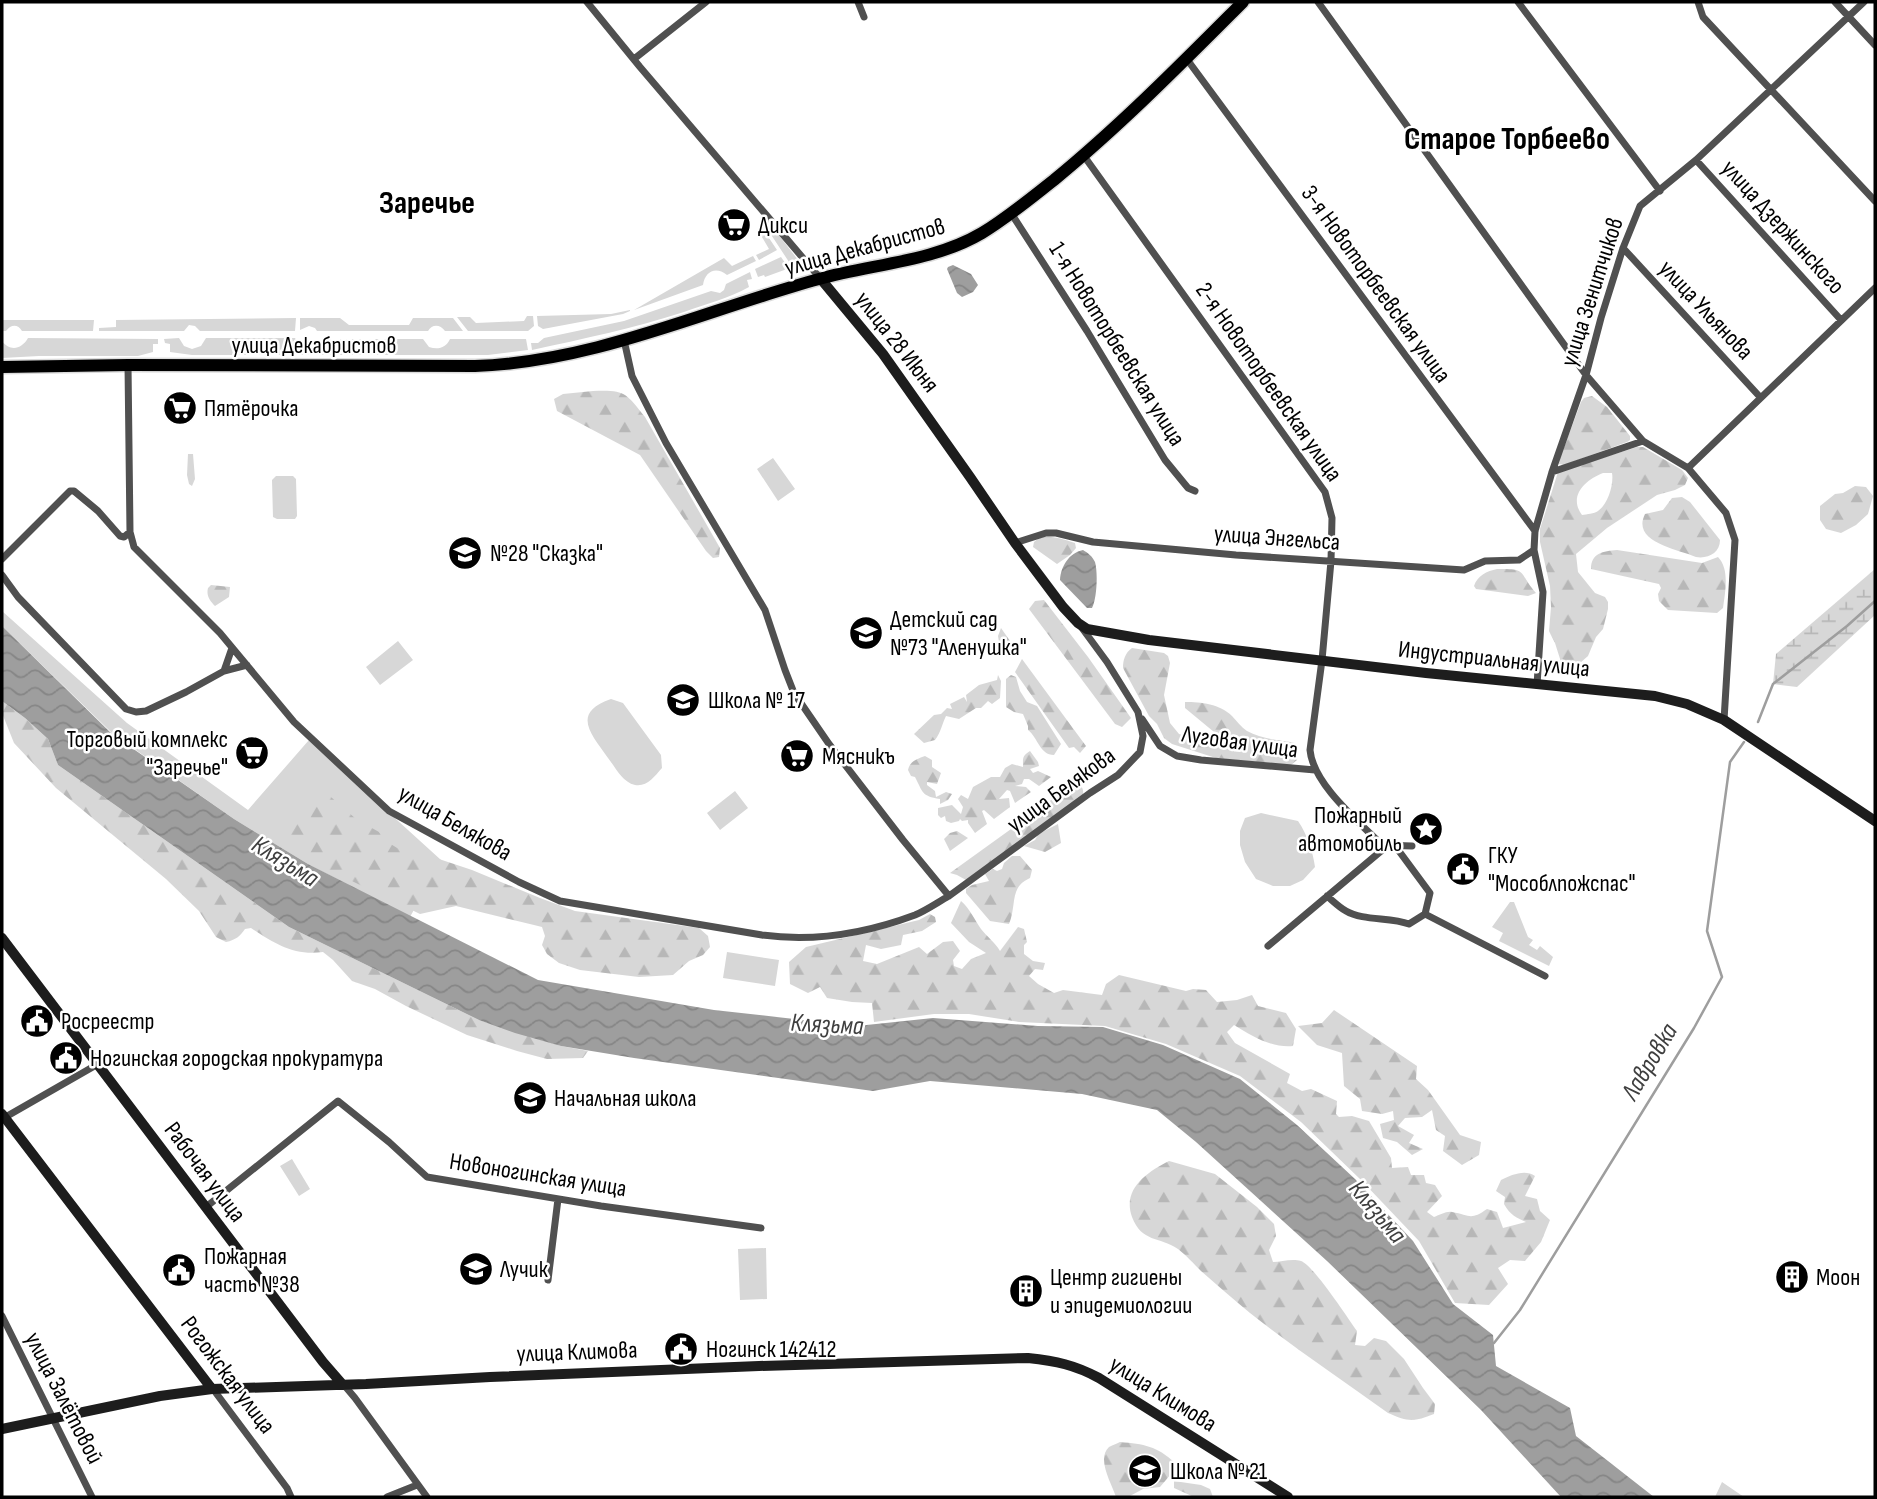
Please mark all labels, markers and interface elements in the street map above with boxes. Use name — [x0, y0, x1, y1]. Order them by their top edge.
district label: Старое Торбеево — [1404, 120, 1610, 159]
street label: улица Дзержинского — [1715, 154, 1851, 300]
street label: 3-я Новоторбеевская улица — [1295, 180, 1457, 388]
district label: Заречье — [379, 184, 475, 223]
supermarket icon: Дикси — [715, 206, 753, 244]
place label: Дикси — [758, 211, 808, 240]
street label: улица Декабристов — [782, 212, 948, 282]
street label: улица Зенитчиков — [1554, 214, 1630, 370]
street label: 1-я Новоторбеевская улица — [1042, 237, 1192, 451]
street label: улица Ульянова — [1653, 254, 1759, 366]
street label: 2-я Новоторбеевская улица — [1189, 277, 1349, 487]
street label: улица 28 Июня — [849, 286, 945, 398]
street label: улица Декабристов — [232, 331, 396, 360]
supermarket icon: Пятёрочка — [161, 389, 199, 427]
place label: Пятёрочка — [204, 394, 298, 423]
street label: улица Энгельса — [1213, 519, 1341, 557]
school or university icon: №28 "Сказка" — [446, 534, 484, 572]
place label: №28 "Сказка" — [490, 539, 603, 568]
place label: Детский сад №73 "Аленушка" — [890, 605, 1027, 662]
school or university icon: Детский сад №73 "Аленушка" — [847, 614, 885, 652]
street label: Индустриальная улица — [1397, 635, 1591, 683]
school or university icon: Школа № 17 — [664, 681, 702, 719]
place label: Школа № 17 — [708, 686, 805, 715]
street label: Луговая улица — [1179, 719, 1300, 764]
place label: Торговый комплекс "Заречье" — [66, 725, 228, 782]
supermarket icon: Торговый комплекс "Заречье" — [233, 734, 271, 772]
supermarket icon: Мясникъ — [778, 737, 816, 775]
street label: улица Белякова — [1001, 741, 1121, 839]
place label: Мясникъ — [822, 742, 895, 771]
street label: улица Белякова — [393, 779, 517, 867]
place label: Пожарный автомобиль — [1298, 801, 1402, 858]
place icon: Пожарный автомобиль — [1407, 810, 1445, 848]
water label: Клязьма — [246, 830, 325, 895]
place label: ГКУ "Мособлпожспас" — [1488, 841, 1636, 898]
public building icon: ГКУ "Мособлпожспас" — [1444, 850, 1482, 888]
public building icon: Росреестр — [18, 1002, 56, 1040]
place label: Росреестр — [61, 1007, 155, 1036]
water label: Клязьма — [790, 1008, 865, 1042]
water label: Лавровка — [1615, 1018, 1685, 1107]
public building icon: Ногинская городская прокуратура — [47, 1039, 85, 1077]
place label: Ногинская городская прокуратура — [90, 1044, 383, 1073]
school or university icon: Начальная школа — [511, 1079, 549, 1117]
place label: Начальная школа — [554, 1084, 697, 1113]
street label: Рабочая улица — [158, 1116, 252, 1228]
street label: Новоногинская улица — [447, 1147, 629, 1203]
water label: Клязьма — [1342, 1174, 1413, 1250]
place label: Пожарная часть №38 — [204, 1242, 300, 1299]
school or university icon: Лучик — [457, 1250, 495, 1288]
public building icon: Пожарная часть №38 — [160, 1251, 198, 1289]
place label: Лучик — [499, 1255, 549, 1284]
building icon: Моон — [1773, 1258, 1811, 1296]
place label: Центр гигиены и эпидемиологии — [1050, 1263, 1192, 1320]
place label: Моон — [1816, 1263, 1860, 1292]
building icon: Центр гигиены и эпидемиологии — [1007, 1272, 1045, 1310]
street label: Рогожская улица — [174, 1311, 282, 1439]
street label: улица Залётовой — [18, 1327, 110, 1469]
public building icon: Ногинск 142412 — [662, 1330, 700, 1368]
street label: улица Климова — [516, 1335, 638, 1369]
place label: Ногинск 142412 — [706, 1335, 837, 1364]
street label: улица Климова — [1104, 1350, 1222, 1438]
school or university icon: Школа № 21 — [1126, 1452, 1164, 1490]
place label: Школа № 21 — [1170, 1457, 1268, 1486]

